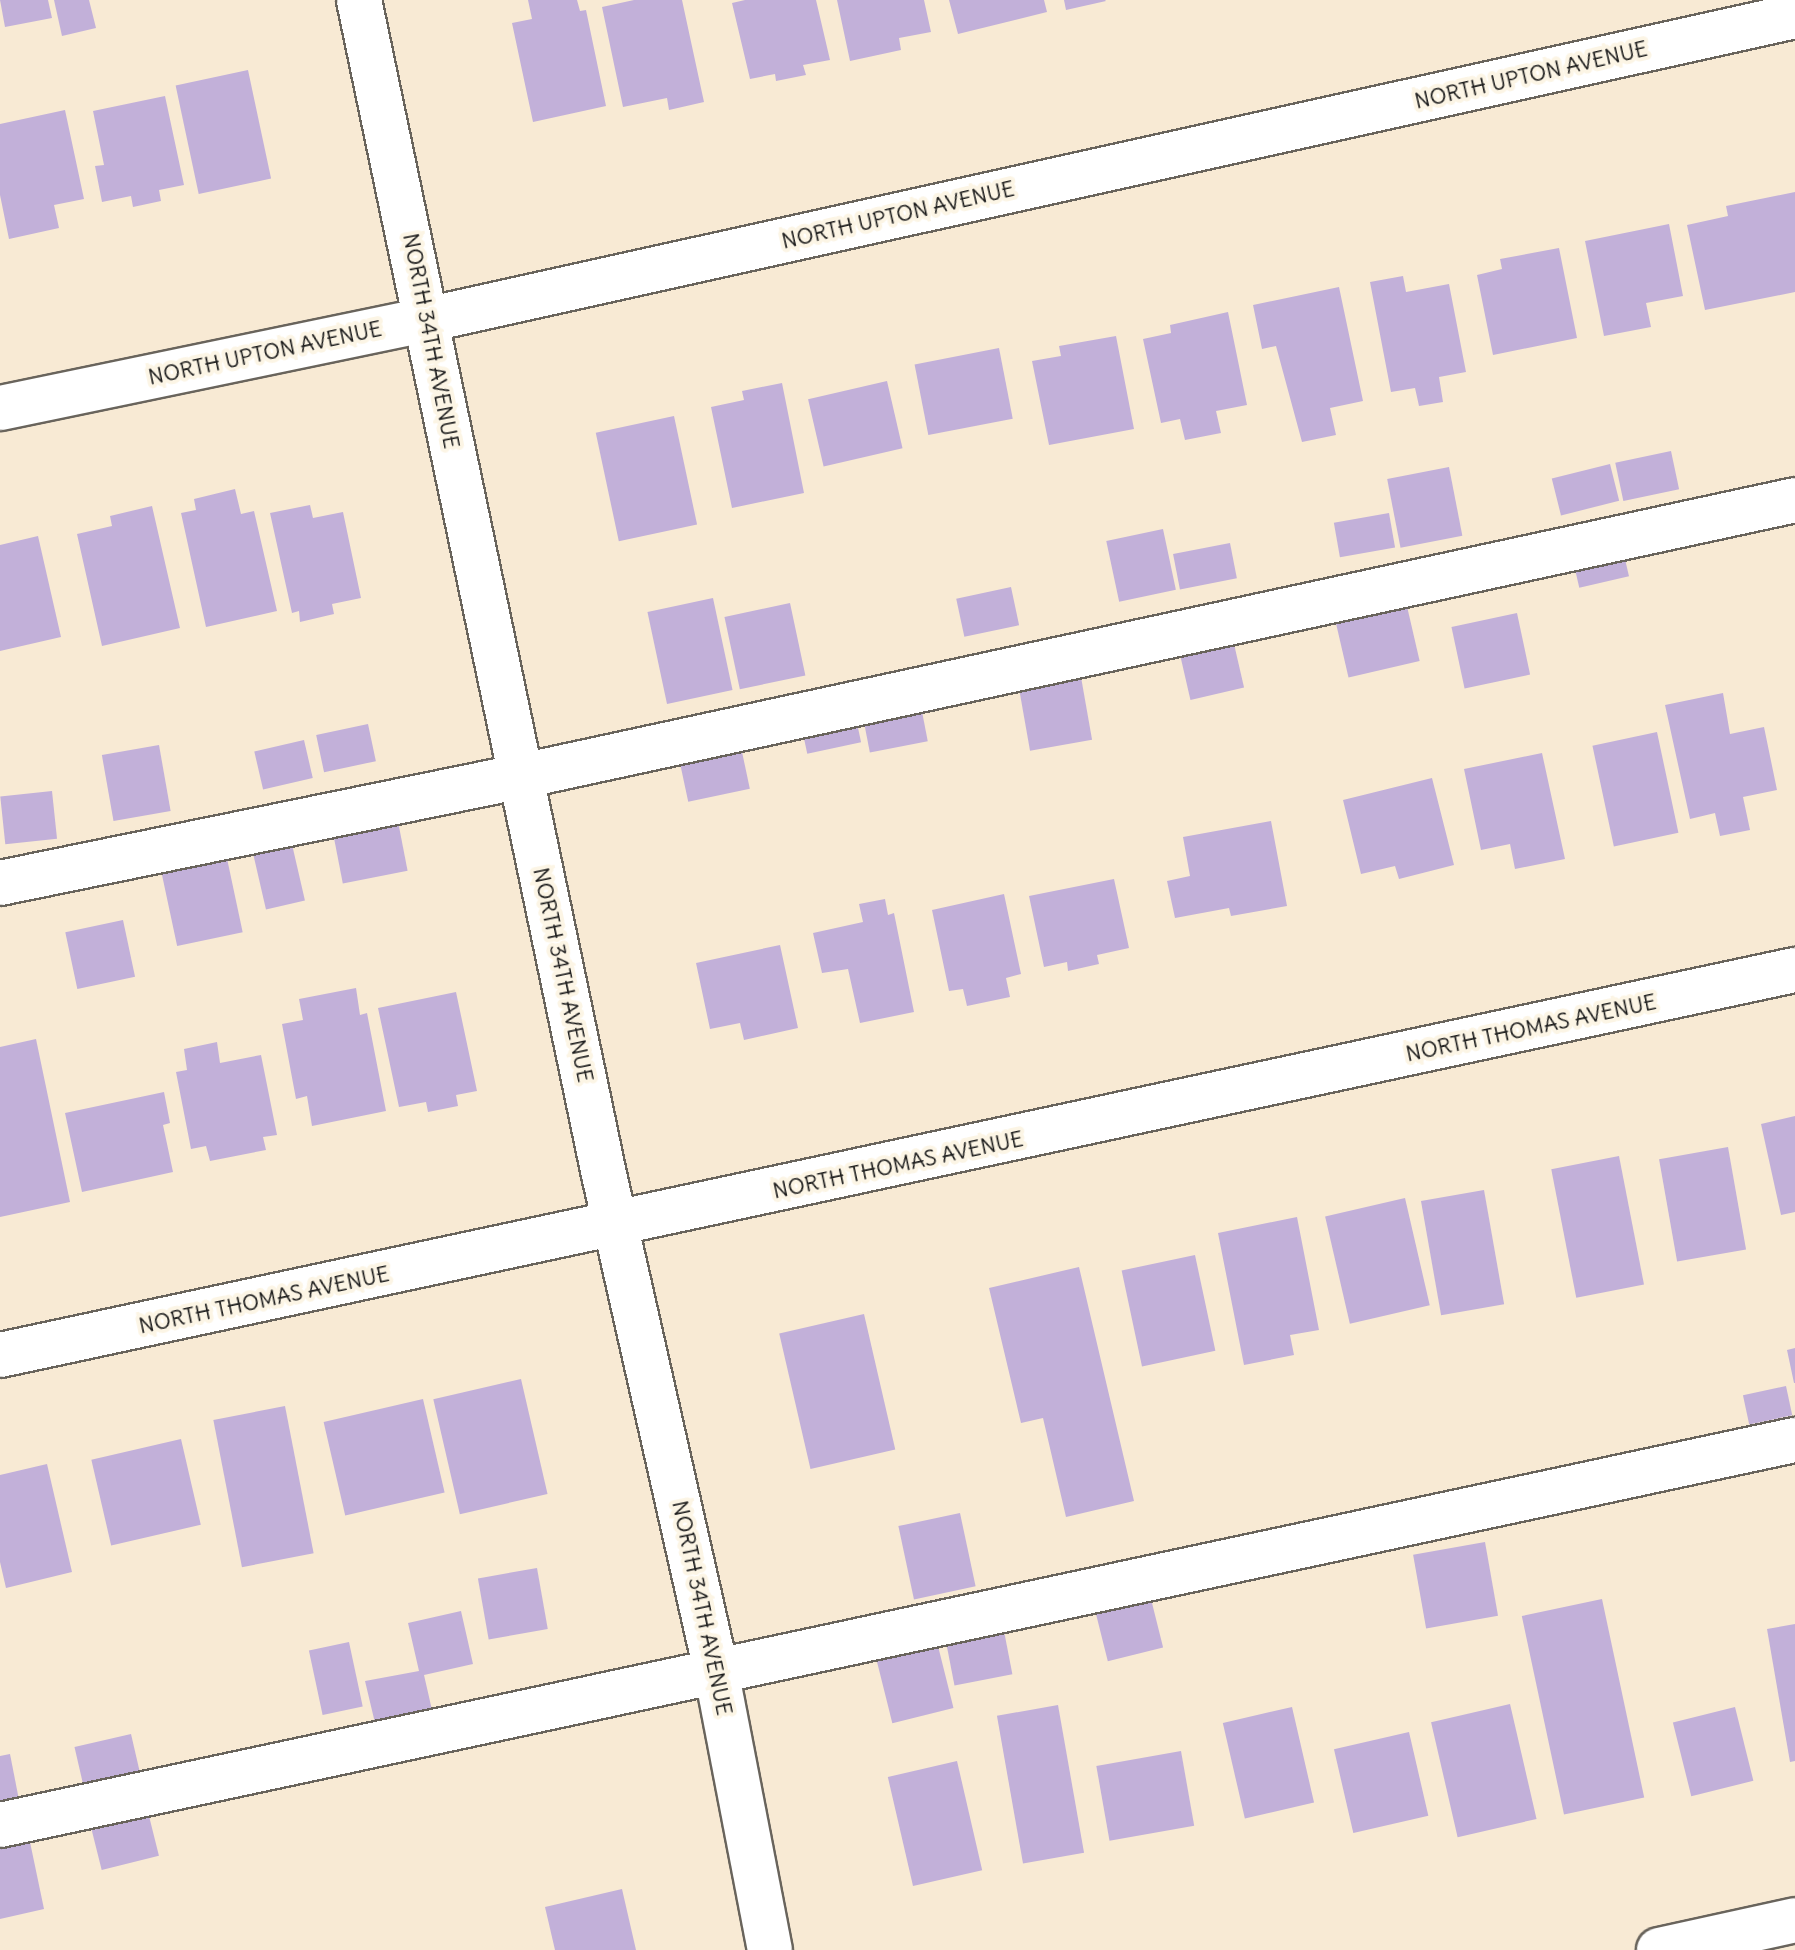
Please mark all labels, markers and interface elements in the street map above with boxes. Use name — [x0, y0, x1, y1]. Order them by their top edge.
street label: NORTH UPTON AVENUE — [1412, 35, 1650, 115]
street label: NORTH UPTON AVENUE — [779, 175, 1017, 255]
street label: NORTH 34TH AVENUE — [397, 231, 465, 451]
street label: NORTH UPTON AVENUE — [146, 315, 384, 391]
street label: NORTH 34TH AVENUE — [527, 865, 599, 1085]
street label: NORTH THOMAS AVENUE — [1403, 989, 1659, 1067]
street label: NORTH THOMAS AVENUE — [770, 1126, 1026, 1204]
street label: NORTH THOMAS AVENUE — [136, 1261, 392, 1339]
street label: NORTH 34TH AVENUE — [666, 1498, 738, 1718]

